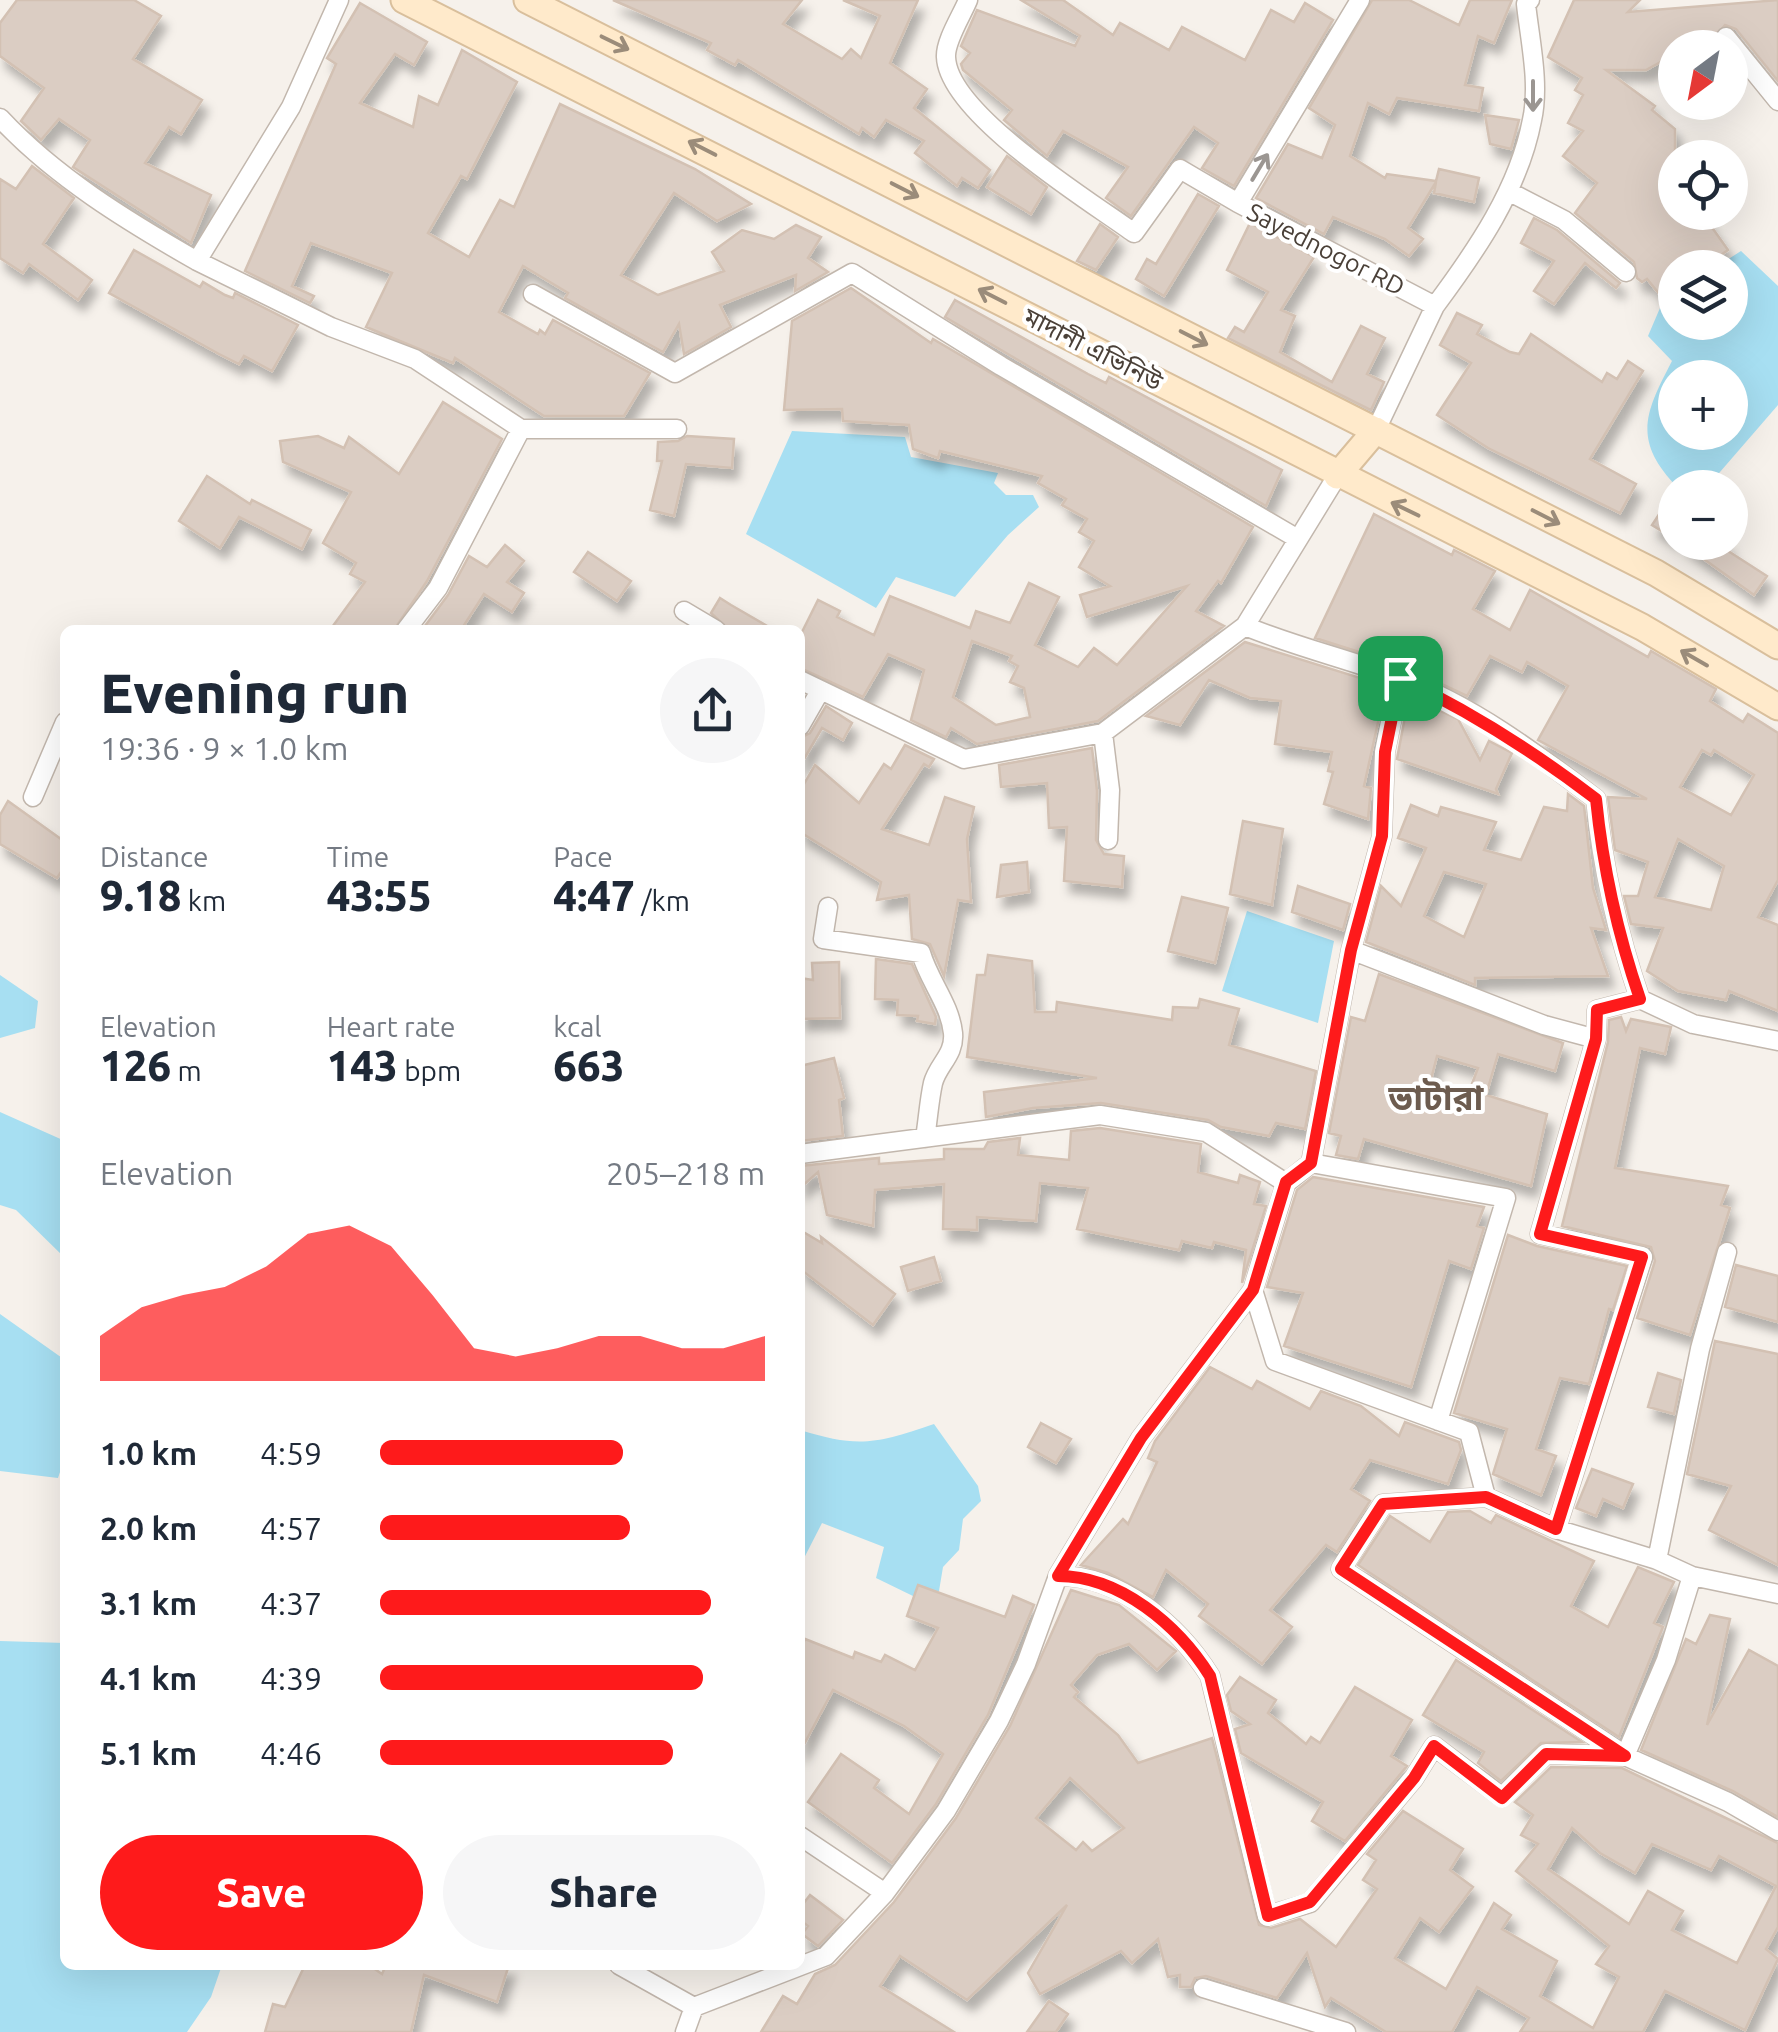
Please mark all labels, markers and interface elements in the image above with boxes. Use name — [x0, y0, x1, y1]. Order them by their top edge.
north arrow — [1658, 30, 1748, 120]
map controls — [1658, 30, 1748, 560]
one-way arrow — [599, 34, 629, 53]
one-way arrow — [1524, 78, 1542, 111]
one-way arrow — [688, 137, 718, 156]
button: locate — [1658, 140, 1748, 230]
one-way arrow — [1250, 153, 1270, 182]
one-way arrow — [890, 181, 919, 200]
street label: Sayednogor RD — [1243, 197, 1409, 301]
button: layers — [1658, 250, 1748, 340]
one-way arrow — [977, 286, 1007, 305]
street label: মাদানী এভিনিউ — [1018, 302, 1168, 396]
one-way arrow — [1179, 329, 1209, 348]
button: + — [1658, 360, 1748, 450]
button: − — [1658, 470, 1748, 560]
one-way arrow — [1391, 499, 1420, 518]
one-way arrow — [1531, 508, 1561, 527]
pin — [1358, 636, 1443, 721]
one-way arrow — [1680, 647, 1709, 667]
icon: arrive — [1373, 651, 1428, 706]
button: share — [660, 658, 765, 763]
text: Evening run — [100, 662, 410, 723]
text: 19:36 · 9 × 1.0 km — [100, 730, 348, 766]
text: Distance — [100, 841, 208, 872]
text: Time — [327, 841, 389, 872]
text: Pace — [553, 841, 613, 872]
text: 9.18 — [100, 872, 181, 919]
text: 43:55 — [327, 872, 432, 919]
text: 4:47 — [553, 872, 635, 919]
text: km — [181, 885, 226, 916]
text: /km — [635, 885, 690, 916]
text: Elevation — [100, 1011, 217, 1042]
text: Heart rate — [327, 1011, 455, 1042]
text: kcal — [553, 1011, 602, 1042]
text: 126 — [100, 1042, 171, 1089]
text: 143 — [327, 1042, 398, 1089]
text: 663 — [553, 1042, 624, 1089]
text: m — [171, 1055, 202, 1086]
text: bpm — [398, 1055, 461, 1086]
district label: ভাটারা — [1387, 1077, 1485, 1117]
text: Elevation — [100, 1155, 233, 1191]
text: 205–218 m — [606, 1155, 765, 1191]
text: 1.0 km — [100, 1435, 197, 1471]
text: 4:59 — [260, 1435, 322, 1471]
text: 2.0 km — [100, 1510, 197, 1546]
text: 4:57 — [260, 1510, 322, 1546]
text: 3.1 km — [100, 1585, 197, 1621]
text: 4:37 — [260, 1585, 322, 1621]
text: 4.1 km — [100, 1660, 197, 1696]
text: 4:39 — [260, 1660, 322, 1696]
text: 5.1 km — [100, 1735, 197, 1771]
text: 4:46 — [260, 1735, 322, 1771]
button: Save — [100, 1835, 423, 1950]
button: Share — [443, 1835, 765, 1950]

